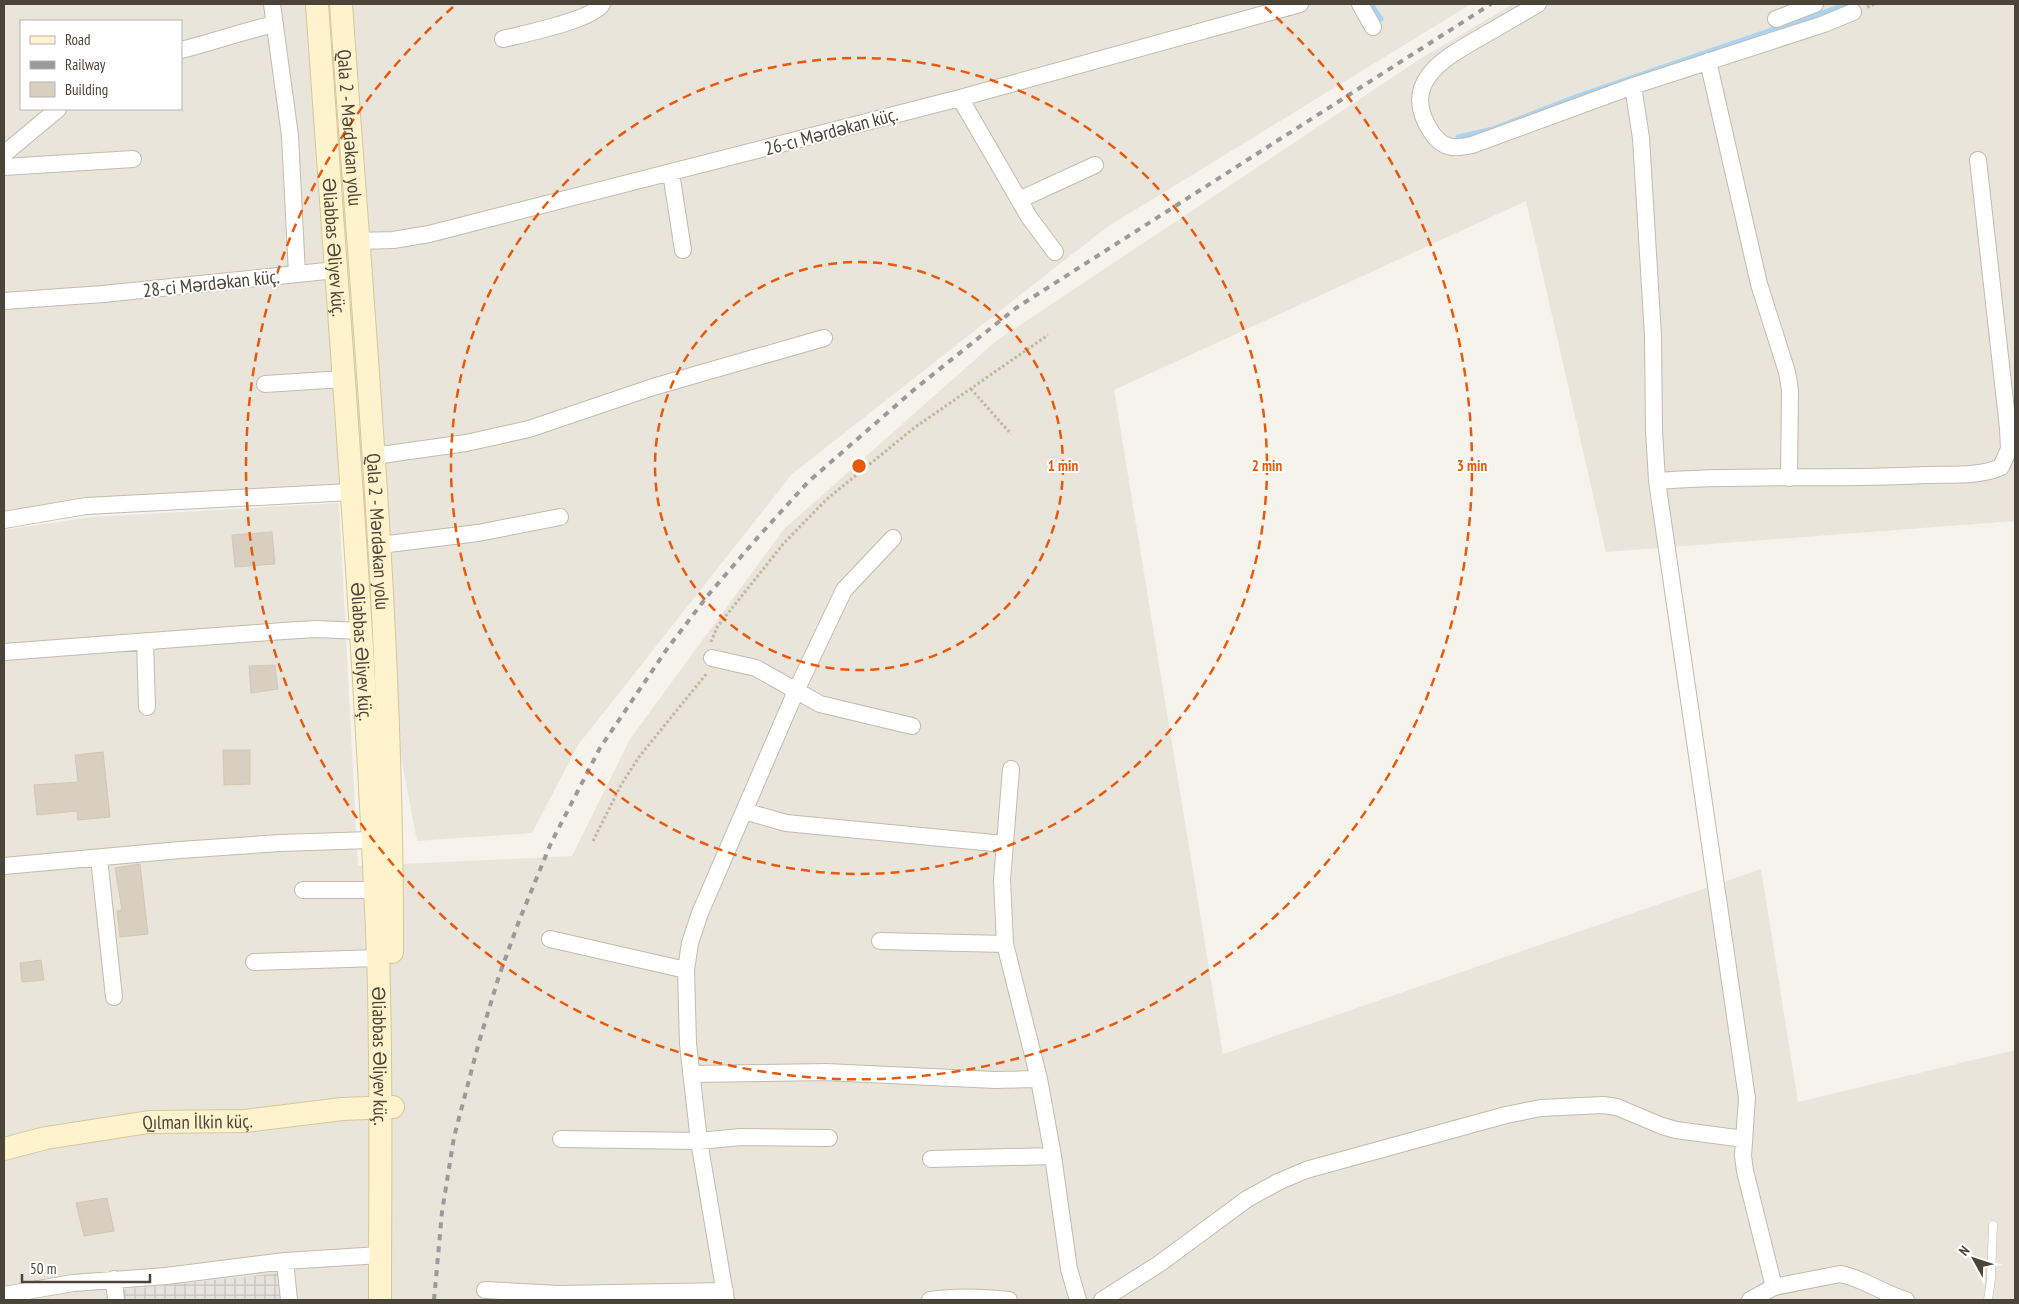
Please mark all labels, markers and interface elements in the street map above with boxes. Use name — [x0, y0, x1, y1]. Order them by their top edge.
legend — [20, 20, 182, 110]
text: Road — [65, 30, 91, 49]
street label: Qala 2 - Mərdəkan yolu — [332, 49, 368, 207]
text: Railway — [65, 55, 106, 74]
text: Building — [65, 80, 108, 99]
street label: 26-cı Mərdəkan küç. — [762, 102, 900, 160]
street label: Əliabbas Əliyev küç. — [317, 177, 351, 318]
street label: 28-ci Mərdəkan küç. — [141, 264, 281, 302]
street label: Qala 2 - Mərdəkan yolu — [362, 453, 395, 611]
text: 1 min — [1048, 456, 1078, 475]
text: 2 min — [1252, 456, 1282, 475]
text: 3 min — [1457, 456, 1487, 475]
centre of rings — [850, 457, 868, 475]
street label: Əliabbas Əliyev küç. — [346, 581, 378, 722]
street label: Əliabbas Əliyev küç. — [367, 986, 393, 1126]
street label: Qılman İlkin küç. — [141, 1108, 254, 1135]
north arrow — [1949, 1234, 1999, 1284]
text: N — [1955, 1242, 1973, 1259]
scale bar — [22, 1252, 150, 1284]
text: 50 m — [30, 1259, 56, 1278]

